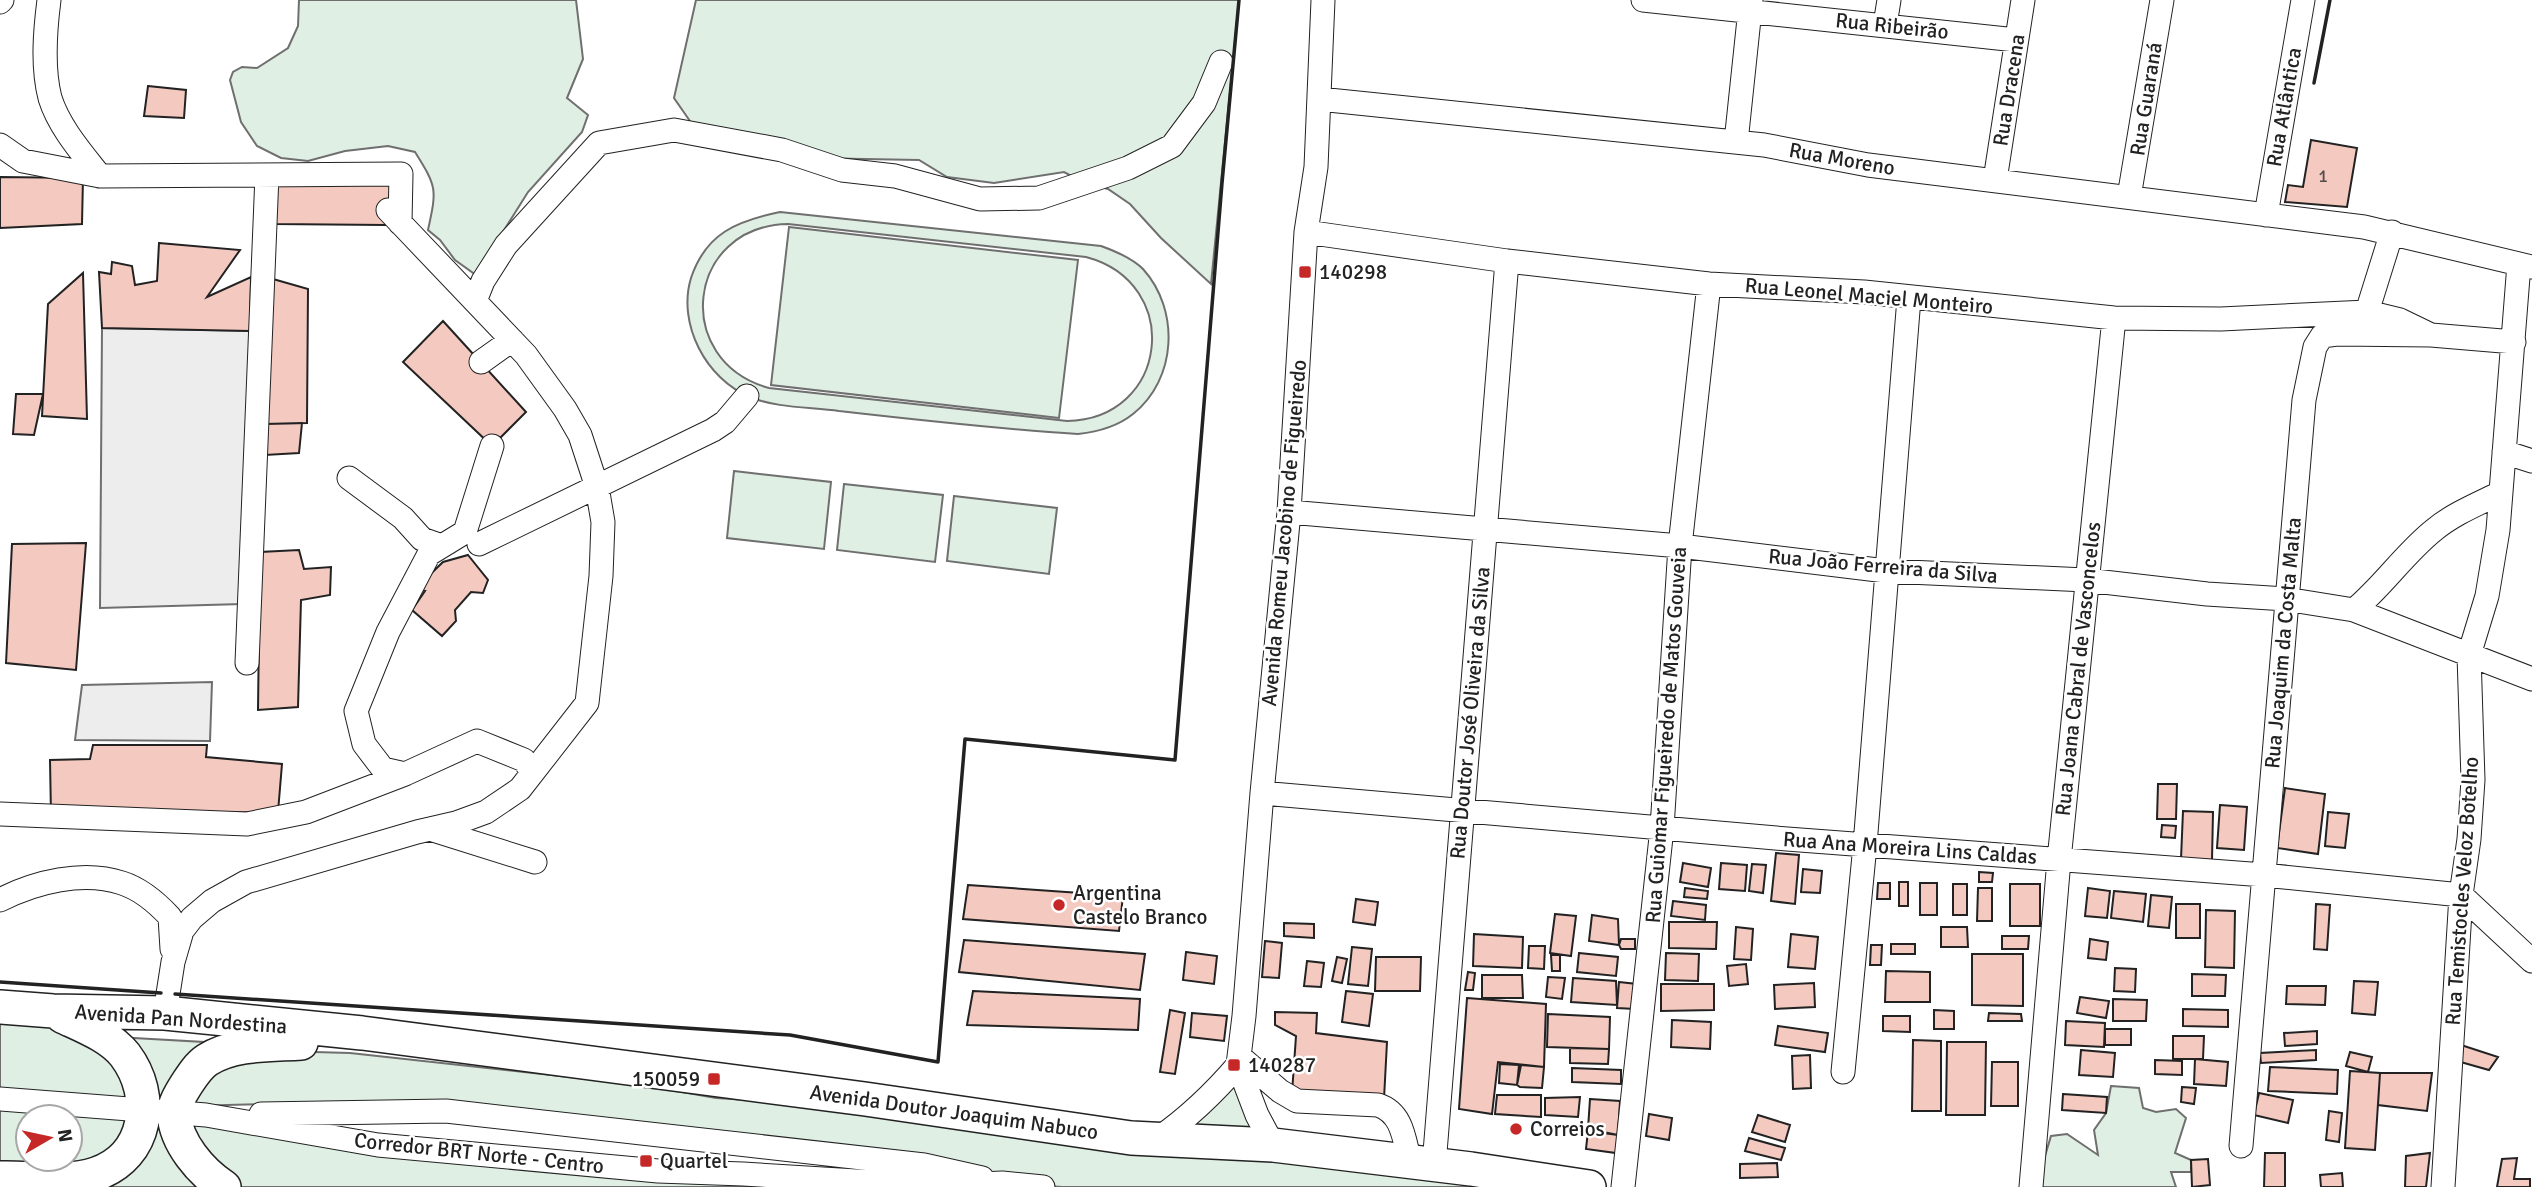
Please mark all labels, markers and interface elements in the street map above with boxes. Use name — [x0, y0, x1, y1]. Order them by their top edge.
street label: Rua Ribeirão — [1834, 7, 1950, 45]
street label: Rua Dracena — [1987, 32, 2031, 148]
street label: Rua Guaraná — [2124, 40, 2168, 158]
street label: Rua Atlântica — [2261, 45, 2307, 169]
street label: Rua Moreno — [1787, 137, 1897, 181]
house number: 1 — [2318, 165, 2328, 187]
place label: 140298 — [1319, 259, 1387, 285]
marker: 140298 — [1297, 264, 1313, 280]
street label: Rua Leonel Maciel Monteiro — [1744, 272, 1994, 320]
street label: Avenida Romeu Jacobino de Figueiredo — [1256, 359, 1312, 707]
street label: Rua Joaquim da Costa Malta — [2259, 516, 2307, 770]
street label: Rua Joana Cabral de Vasconcelos — [2050, 521, 2106, 817]
street label: Rua João Ferreira da Silva — [1767, 543, 1999, 589]
street label: Rua Guiomar Figueiredo de Matos Gouveia — [1640, 546, 1692, 924]
street label: Rua Doutor José Oliveira da Silva — [1444, 566, 1496, 860]
street label: Rua Temistocles Veloz Botelho — [2440, 756, 2484, 1026]
street label: Rua Ana Moreira Lins Caldas — [1782, 826, 2038, 870]
place label: Argentina Castelo Branco — [1073, 880, 1207, 930]
marker: Argentina Castelo Branco — [1051, 897, 1067, 913]
street label: Avenida Pan Nordestina — [74, 999, 288, 1039]
place label: 140287 — [1248, 1052, 1316, 1078]
marker: 140287 — [1226, 1057, 1242, 1073]
place label: 150059 — [632, 1066, 700, 1092]
marker: 150059 — [706, 1071, 722, 1087]
street label: Avenida Doutor Joaquim Nabuco — [808, 1079, 1100, 1145]
north arrow — [14, 1103, 84, 1173]
place label: Correios — [1530, 1116, 1605, 1142]
marker: Correios — [1508, 1121, 1524, 1137]
text: N — [52, 1127, 78, 1144]
street label: Corredor BRT Norte - Centro — [353, 1127, 605, 1179]
place label: Quartel — [660, 1148, 728, 1174]
marker: Quartel — [638, 1153, 654, 1169]

